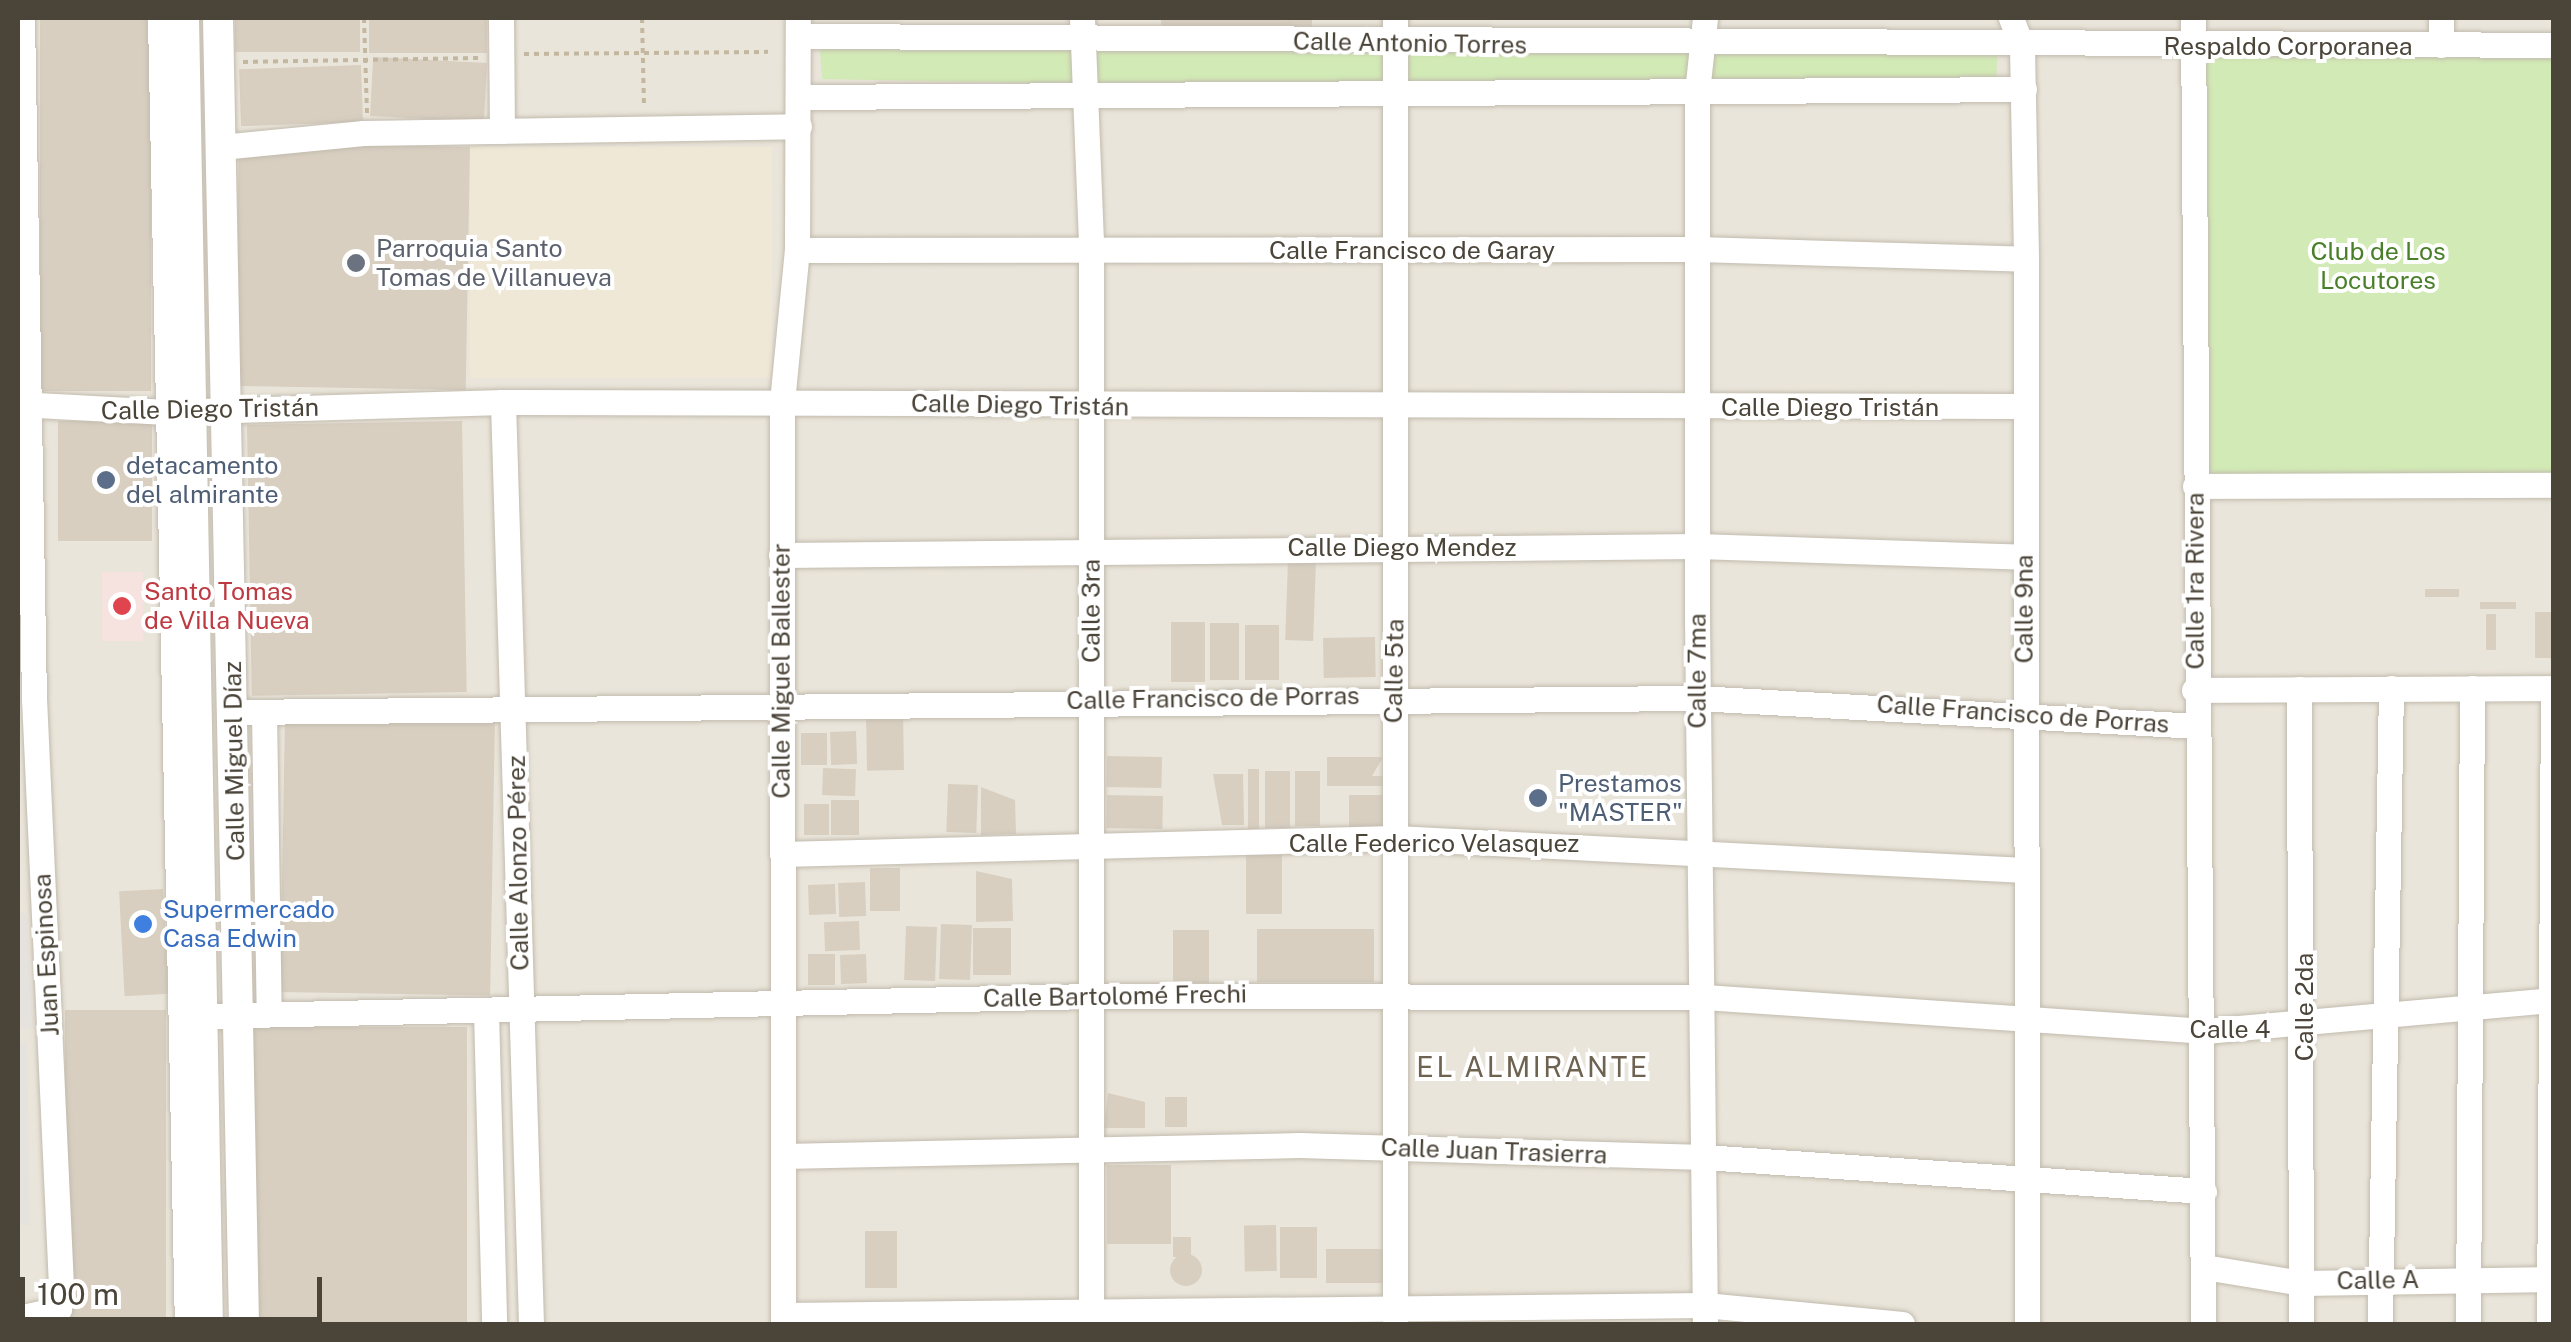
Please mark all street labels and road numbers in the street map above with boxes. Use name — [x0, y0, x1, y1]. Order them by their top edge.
street label: Calle Antonio Torres — [1292, 26, 1528, 60]
street label: Respaldo Corporanea — [2163, 31, 2413, 61]
street label: Calle Francisco de Garay — [1268, 235, 1556, 265]
street label: Calle Diego Tristán — [911, 388, 1129, 422]
street label: Calle Diego Tristán — [101, 392, 319, 426]
street label: Calle Diego Tristán — [1721, 392, 1939, 422]
street label: Calle 1ra Rivera — [2180, 492, 2210, 670]
street label: Calle Diego Mendez — [1287, 532, 1517, 562]
street label: Calle Miguel Ballester — [766, 543, 796, 799]
street label: Calle 9na — [2009, 554, 2039, 664]
street label: Calle 3ra — [1076, 559, 1106, 663]
street label: Calle 7ma — [1682, 613, 1712, 729]
street label: Calle 5ta — [1378, 618, 1410, 724]
street label: Calle Miguel Díaz — [217, 661, 251, 861]
street label: Calle Francisco de Porras — [1066, 680, 1360, 716]
street label: Calle Francisco de Porras — [1875, 689, 2171, 739]
street label: Calle Alonzo Pérez — [501, 755, 535, 971]
street label: Calle Federico Velasquez — [1288, 828, 1580, 858]
street label: Juan Espinosa — [27, 873, 65, 1037]
street label: Calle 2da — [2289, 953, 2319, 1061]
street label: Calle Bartolomé Frechi — [983, 979, 1247, 1013]
street label: Calle 4 — [2190, 1014, 2270, 1044]
street label: Calle Juan Trasierra — [1380, 1132, 1608, 1170]
street label: Calle A — [2336, 1264, 2420, 1296]

